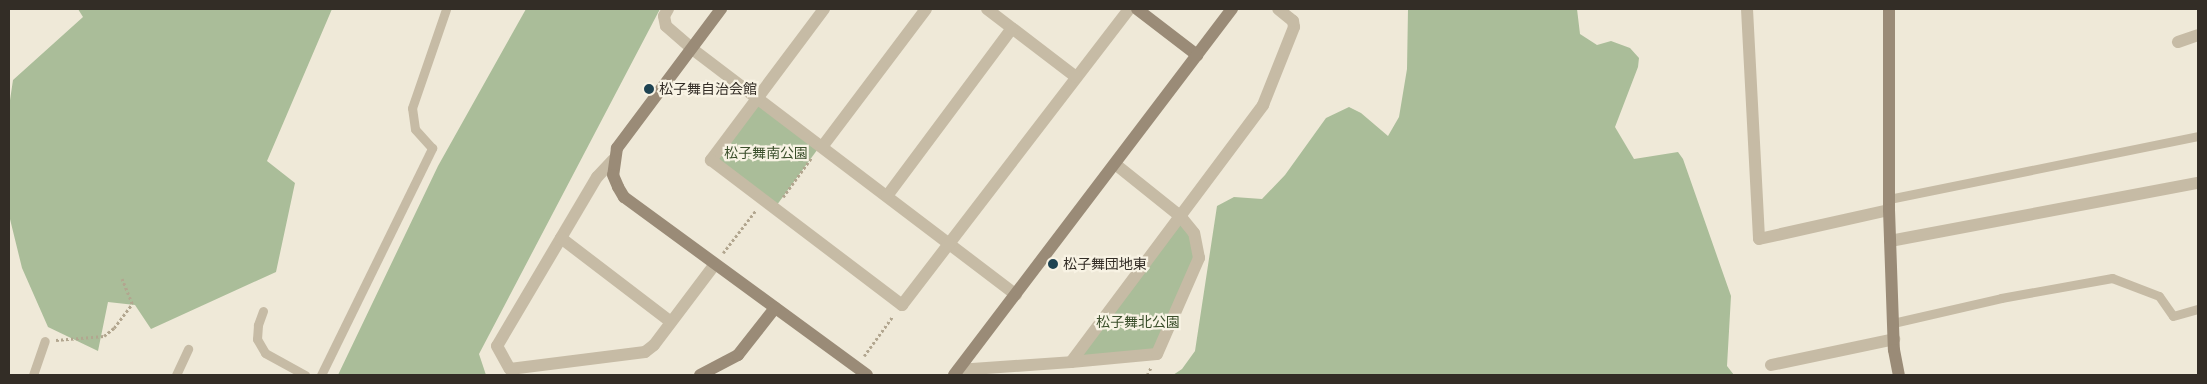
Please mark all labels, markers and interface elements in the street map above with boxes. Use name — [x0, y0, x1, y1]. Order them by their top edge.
place label: 松子舞自治会館 — [659, 81, 757, 97]
marker: 松子舞自治会館 — [643, 83, 655, 95]
park label: 松子舞南公園 — [724, 145, 808, 161]
place label: 松子舞団地東 — [1063, 256, 1147, 272]
marker: 松子舞団地東 — [1047, 258, 1059, 270]
park label: 松子舞北公園 — [1096, 314, 1180, 330]

